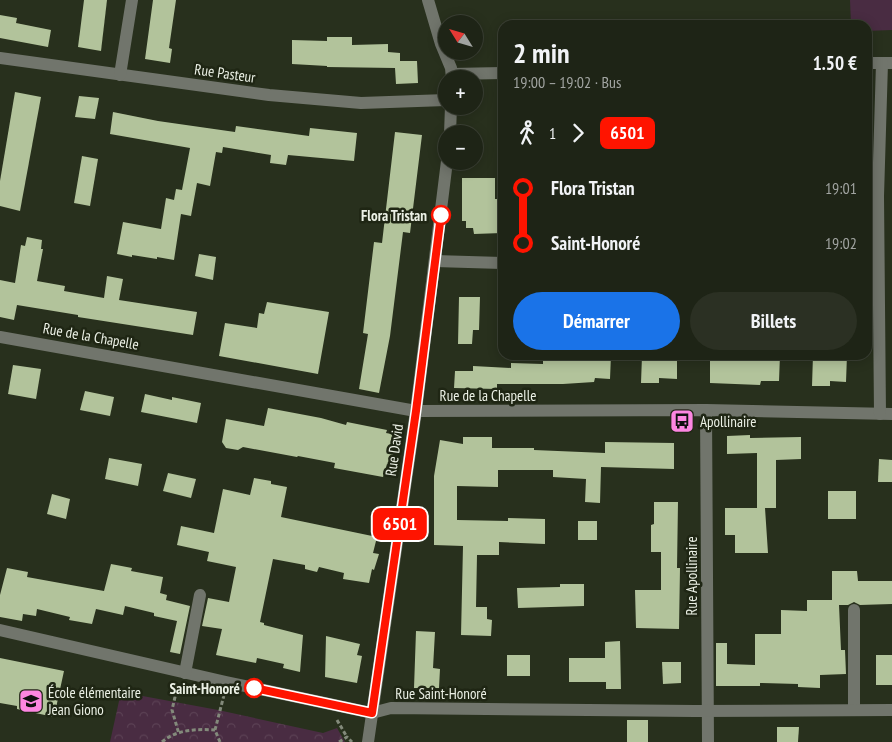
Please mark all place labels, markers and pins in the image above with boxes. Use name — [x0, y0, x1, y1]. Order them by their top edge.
marker: Flora Tristan — [431, 205, 451, 225]
place label: Flora Tristan — [361, 206, 427, 225]
bus stop icon: Apollinaire — [669, 408, 695, 434]
place label: Apollinaire — [700, 412, 757, 431]
marker: Saint-Honoré — [244, 678, 264, 698]
place label: Saint-Honoré — [170, 679, 240, 698]
place label: École élémentaire Jean Giono — [47, 683, 141, 719]
school or university icon: École élémentaire Jean Giono — [18, 688, 44, 714]

